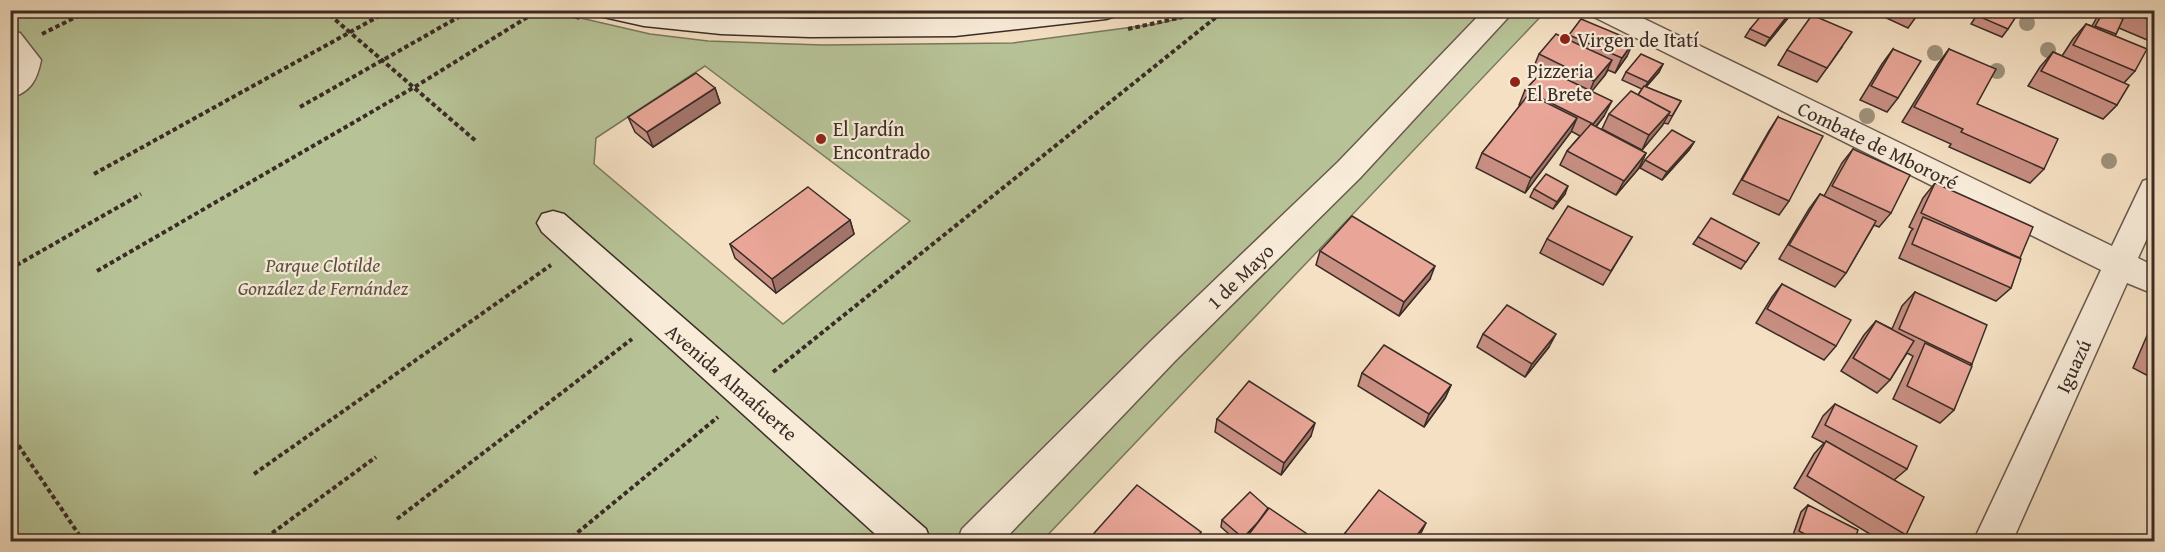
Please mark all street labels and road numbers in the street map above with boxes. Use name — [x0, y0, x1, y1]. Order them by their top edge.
street label: Combate de Mbororé — [1793, 94, 1963, 196]
street label: 1 de Mayo — [1200, 236, 1280, 316]
street label: Avenida Almafuerte — [660, 317, 804, 447]
street label: Iguazú — [2048, 334, 2098, 397]

